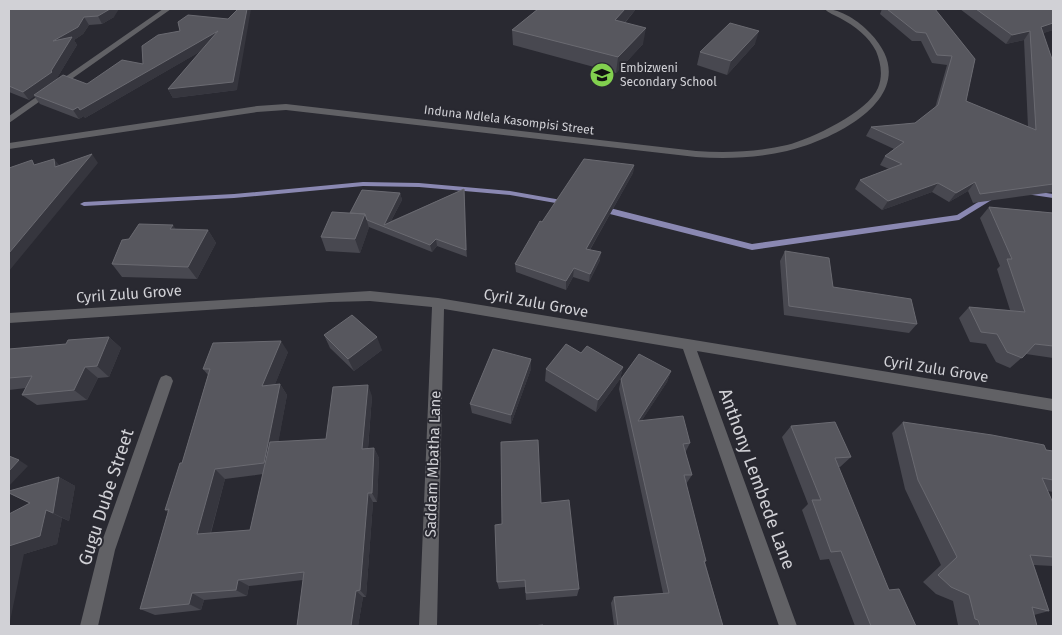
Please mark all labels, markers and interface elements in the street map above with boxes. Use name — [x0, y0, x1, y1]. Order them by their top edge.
place label: Embizweni Secondary School — [620, 61, 717, 89]
school or university icon: Embizweni Secondary School — [589, 62, 615, 88]
street label: Induna Ndlela Kasompisi Street — [423, 103, 596, 137]
street label: Cyril Zulu Grove — [76, 281, 182, 307]
street label: Cyril Zulu Grove — [482, 285, 590, 321]
street label: Cyril Zulu Grove — [882, 352, 990, 386]
street label: Anthony Lembede Lane — [714, 385, 800, 573]
street label: Saddam Mbatha Lane — [421, 390, 445, 538]
street label: Gugu Dube Street — [74, 425, 139, 568]

